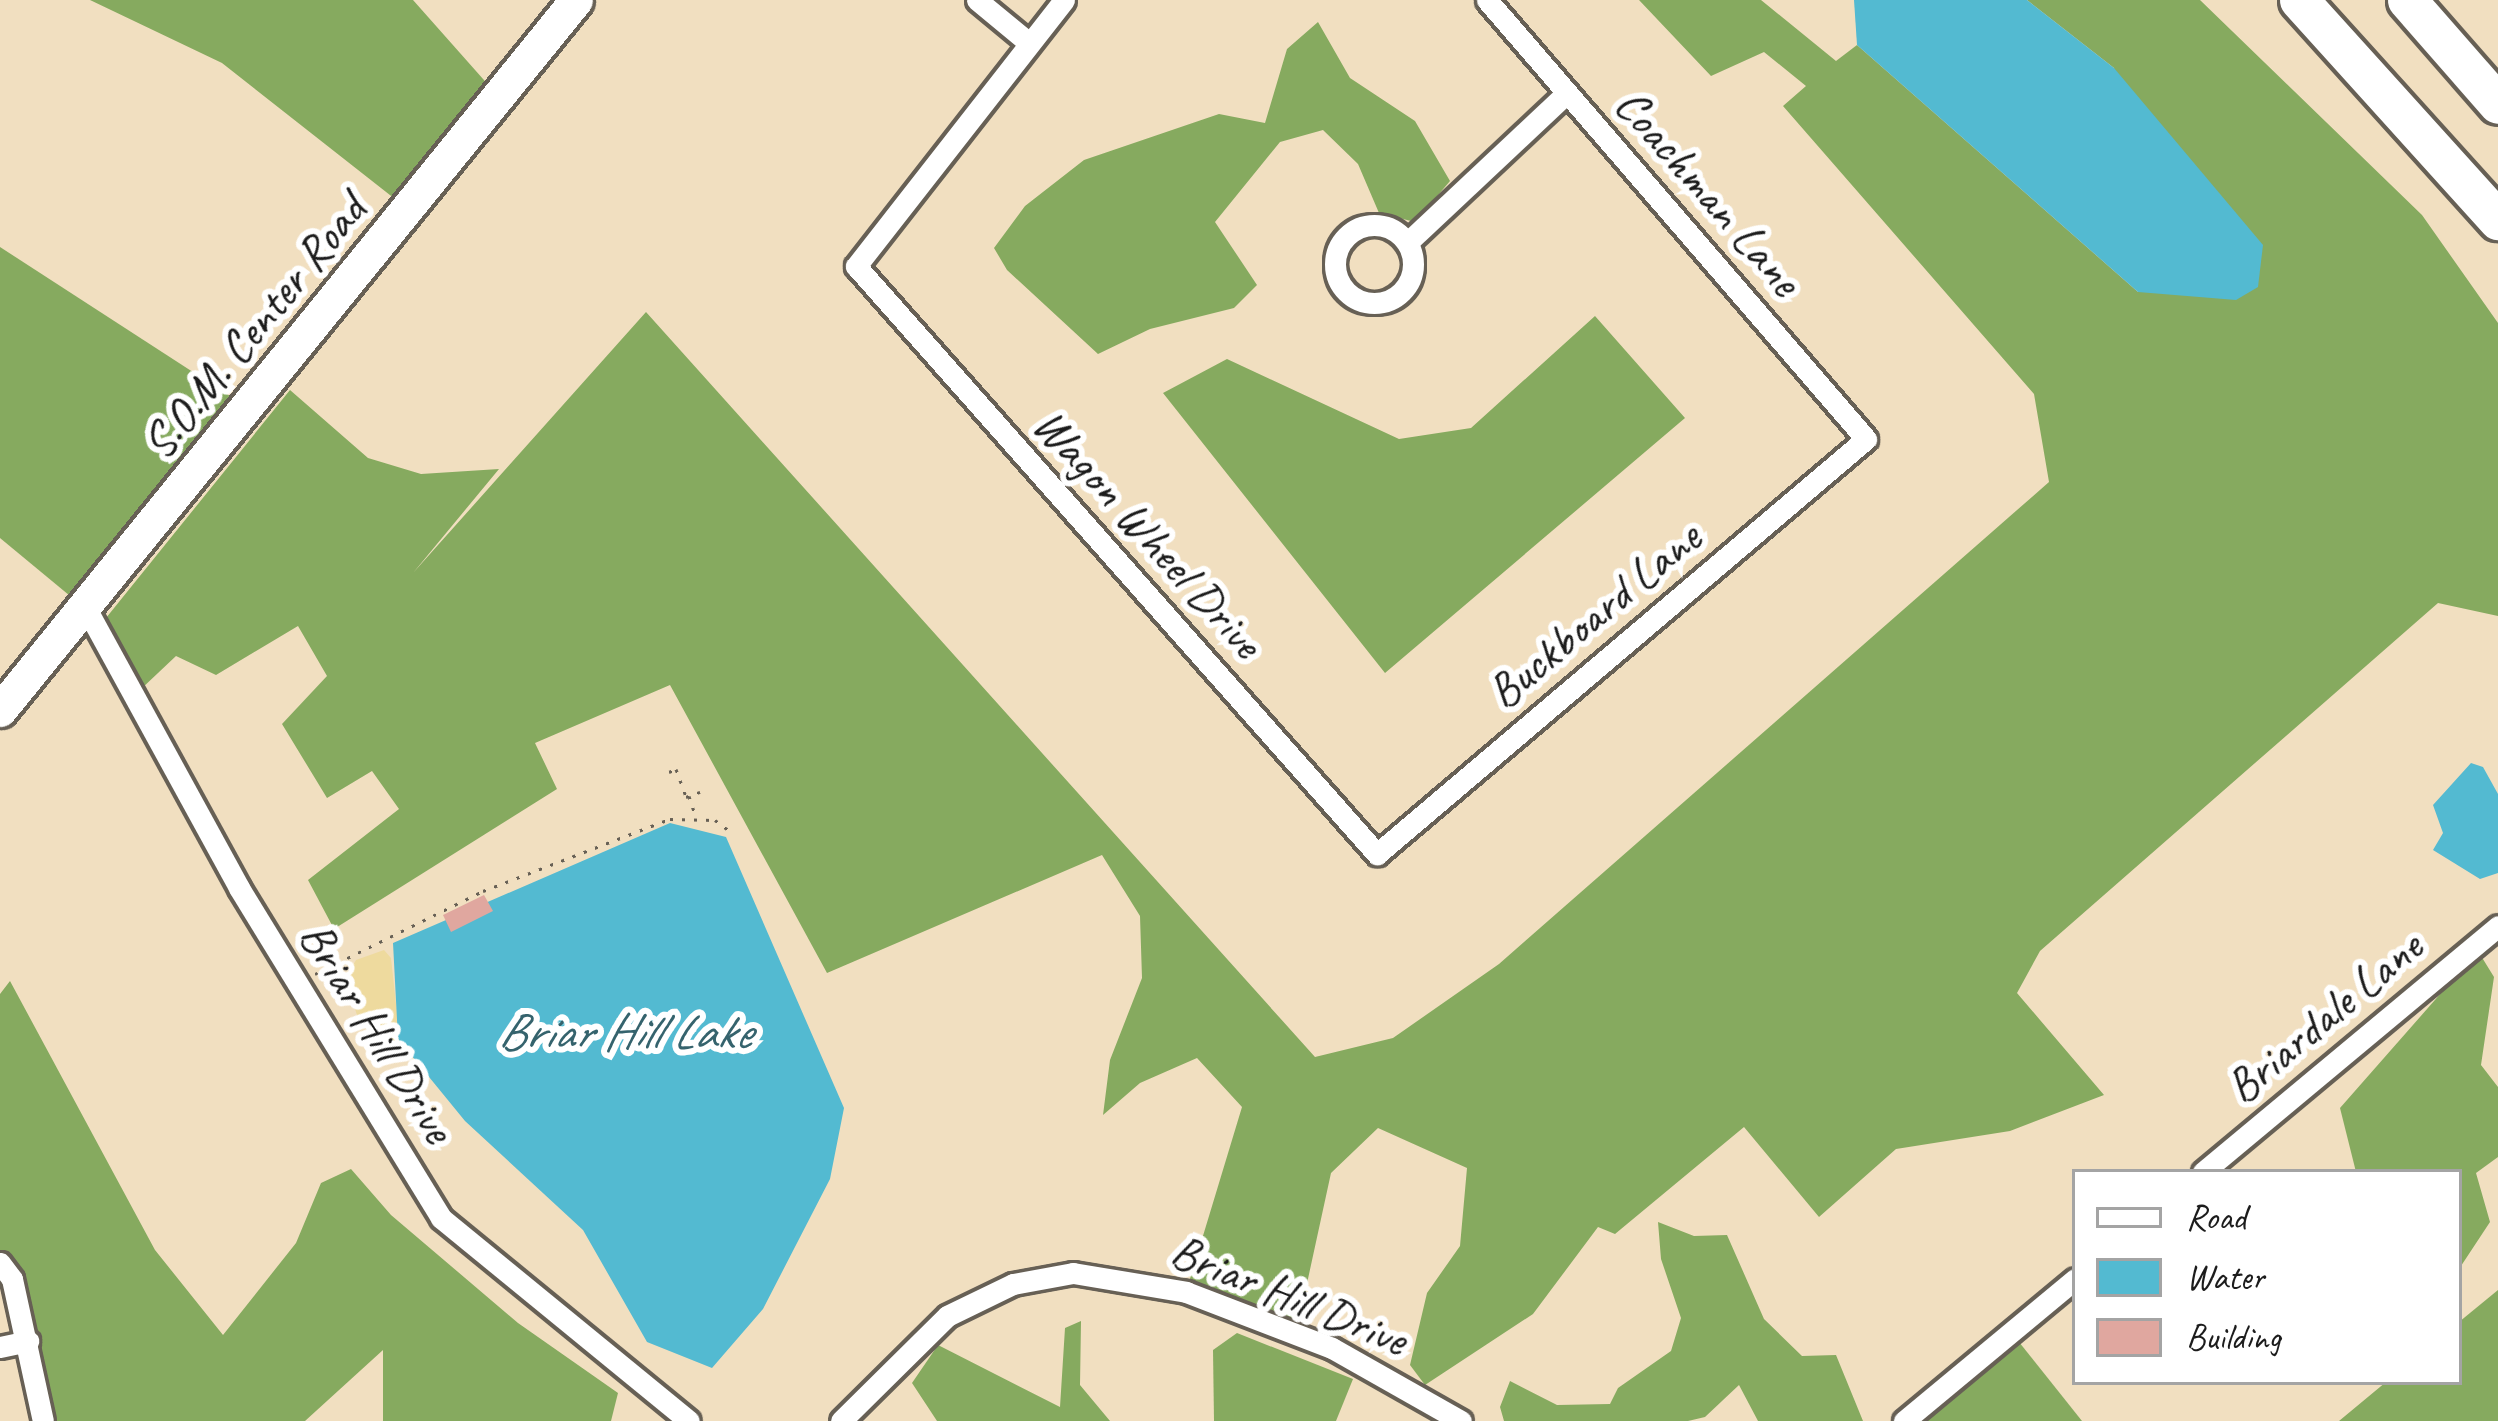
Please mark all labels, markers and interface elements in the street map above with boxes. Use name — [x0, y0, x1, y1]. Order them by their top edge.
street label: Coachman Lane — [1602, 76, 1814, 308]
street label: S.O.M. Center Road — [130, 184, 378, 470]
street label: Wagon Wheel Drive — [1020, 396, 1276, 670]
street label: Buckboard Lane — [1475, 509, 1713, 721]
street label: Briar Hill Drive — [286, 911, 468, 1153]
street label: Briardale Lane — [2213, 918, 2435, 1116]
water label: Briar Hill Lake — [497, 1000, 751, 1062]
legend — [2072, 1169, 2462, 1385]
text: Road — [2186, 1194, 2246, 1240]
street label: Briar Hill Drive — [1162, 1221, 1416, 1369]
text: Water — [2186, 1254, 2264, 1300]
text: Building — [2186, 1314, 2281, 1360]

